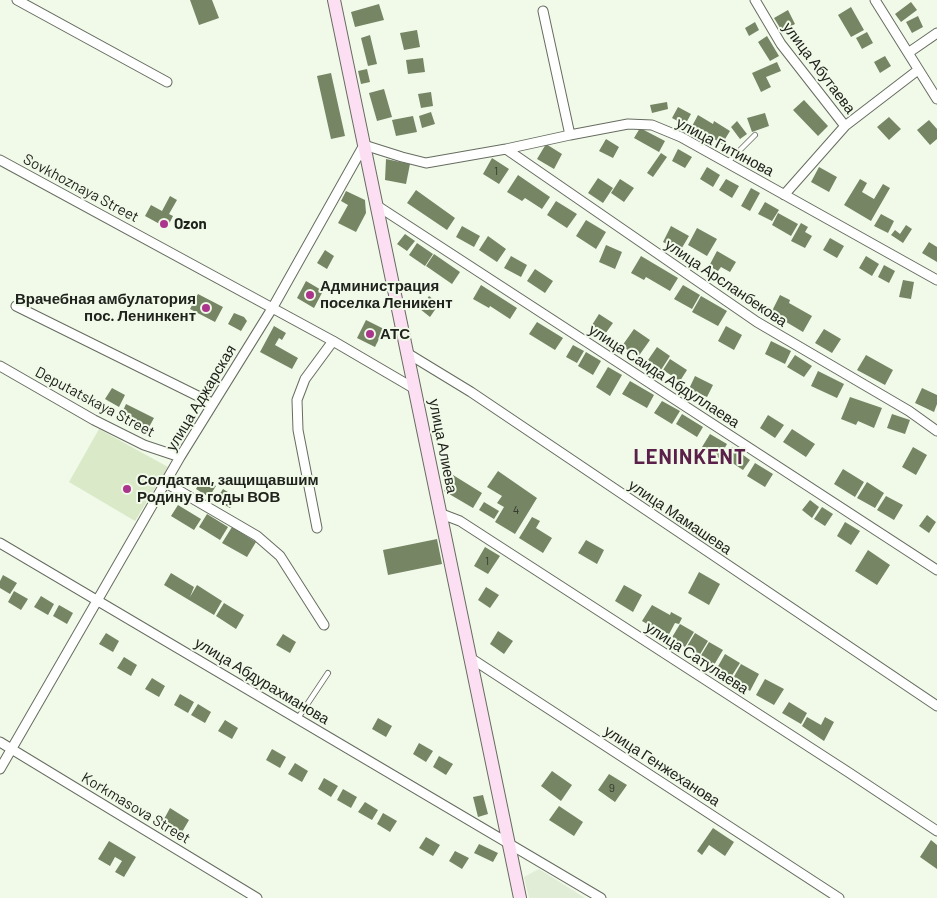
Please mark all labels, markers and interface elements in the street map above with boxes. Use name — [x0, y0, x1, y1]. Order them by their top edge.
street label: улица Абутаева — [779, 19, 859, 117]
street label: улица Гитинова — [673, 114, 777, 180]
street label: Sovkhoznaya Street — [20, 150, 142, 226]
house number: 1 — [494, 164, 498, 178]
place label: Ozon — [174, 215, 207, 233]
marker: Ozon — [158, 218, 170, 230]
street label: улица Арсланбекова — [662, 235, 790, 331]
place label: Администрация поселка Леникент — [320, 277, 452, 312]
marker: Администрация поселка Леникент — [304, 289, 316, 301]
place label: Врачебная амбулатория пос. Ленинкент — [15, 290, 196, 325]
marker: Врачебная амбулатория пос. Ленинкент — [200, 302, 212, 314]
street label: улица Саида Абдуллаева — [585, 320, 743, 432]
place label: АТС — [380, 325, 410, 343]
marker: АТС — [364, 328, 376, 340]
street label: улица Аджарская — [162, 342, 240, 454]
street label: Deputatskaya Street — [32, 363, 158, 441]
street label: улица Алиева — [425, 397, 461, 495]
district label: LENINKENT — [632, 445, 748, 469]
place label: Солдатам, защищавшим Родину в годы ВОВ — [137, 471, 318, 506]
street label: улица Мамашева — [625, 476, 735, 558]
marker: Солдатам, защищавшим Родину в годы ВОВ — [121, 483, 133, 495]
house number: 4 — [513, 503, 519, 517]
house number: 1 — [485, 554, 489, 568]
street label: улица Сатулаева — [642, 618, 752, 698]
street label: улица Абдурахманова — [191, 634, 333, 728]
street label: улица Генжеханова — [601, 722, 723, 810]
street label: Korkmasova Street — [78, 768, 194, 848]
house number: 9 — [609, 781, 615, 795]

